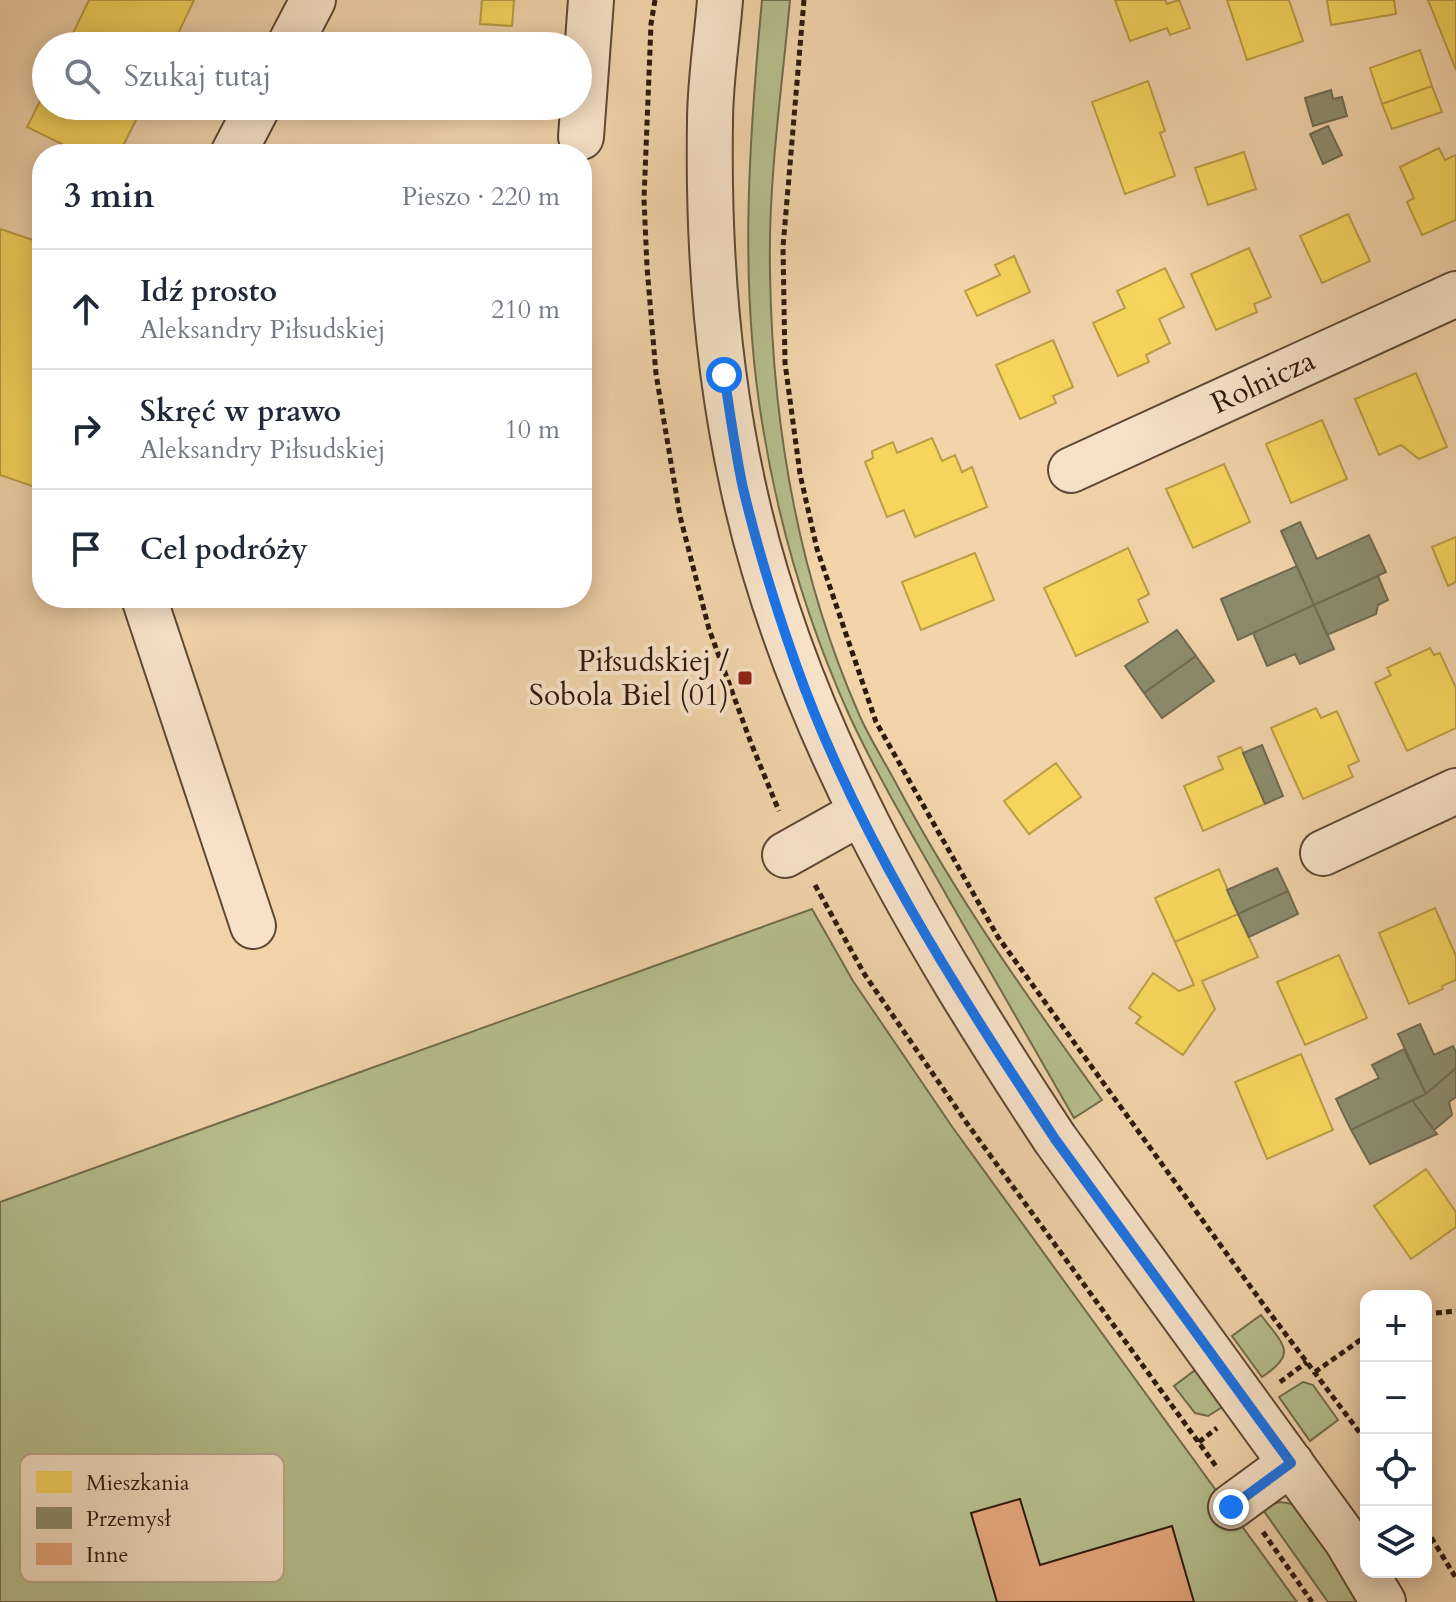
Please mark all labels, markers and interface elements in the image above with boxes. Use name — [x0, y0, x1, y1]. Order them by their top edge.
search box — [32, 32, 592, 120]
icon: search — [60, 54, 104, 98]
text: Szukaj tutaj — [124, 56, 271, 97]
text: 3 min — [64, 173, 155, 219]
text: Pieszo · 220 m — [402, 179, 560, 214]
text: Idź prosto — [140, 271, 277, 312]
icon: ahead — [64, 287, 108, 331]
text: 210 m — [491, 292, 560, 327]
text: Aleksandry Piłsudskiej — [140, 312, 385, 347]
street label: Rolnicza — [1204, 340, 1322, 424]
route start — [706, 357, 742, 393]
text: Skręć w prawo — [140, 391, 341, 432]
icon: right — [64, 407, 108, 451]
text: 10 m — [504, 412, 560, 447]
text: Aleksandry Piłsudskiej — [140, 432, 385, 467]
icon: arrive — [64, 527, 108, 571]
text: Cel podróży — [140, 529, 308, 570]
place label: Piłsudskiej / Sobola Biel (01) — [529, 641, 729, 716]
marker: Piłsudskiej / Sobola Biel (01) — [736, 669, 754, 687]
map controls — [1360, 1290, 1432, 1578]
button: + — [1360, 1290, 1432, 1362]
button: − — [1360, 1362, 1432, 1434]
button: locate — [1360, 1434, 1432, 1506]
legend — [20, 1454, 284, 1582]
text: Mieszkania — [86, 1468, 190, 1498]
route end — [1213, 1489, 1249, 1525]
text: Przemysł — [86, 1504, 171, 1534]
button: layers — [1360, 1506, 1432, 1578]
text: Inne — [86, 1540, 129, 1570]

